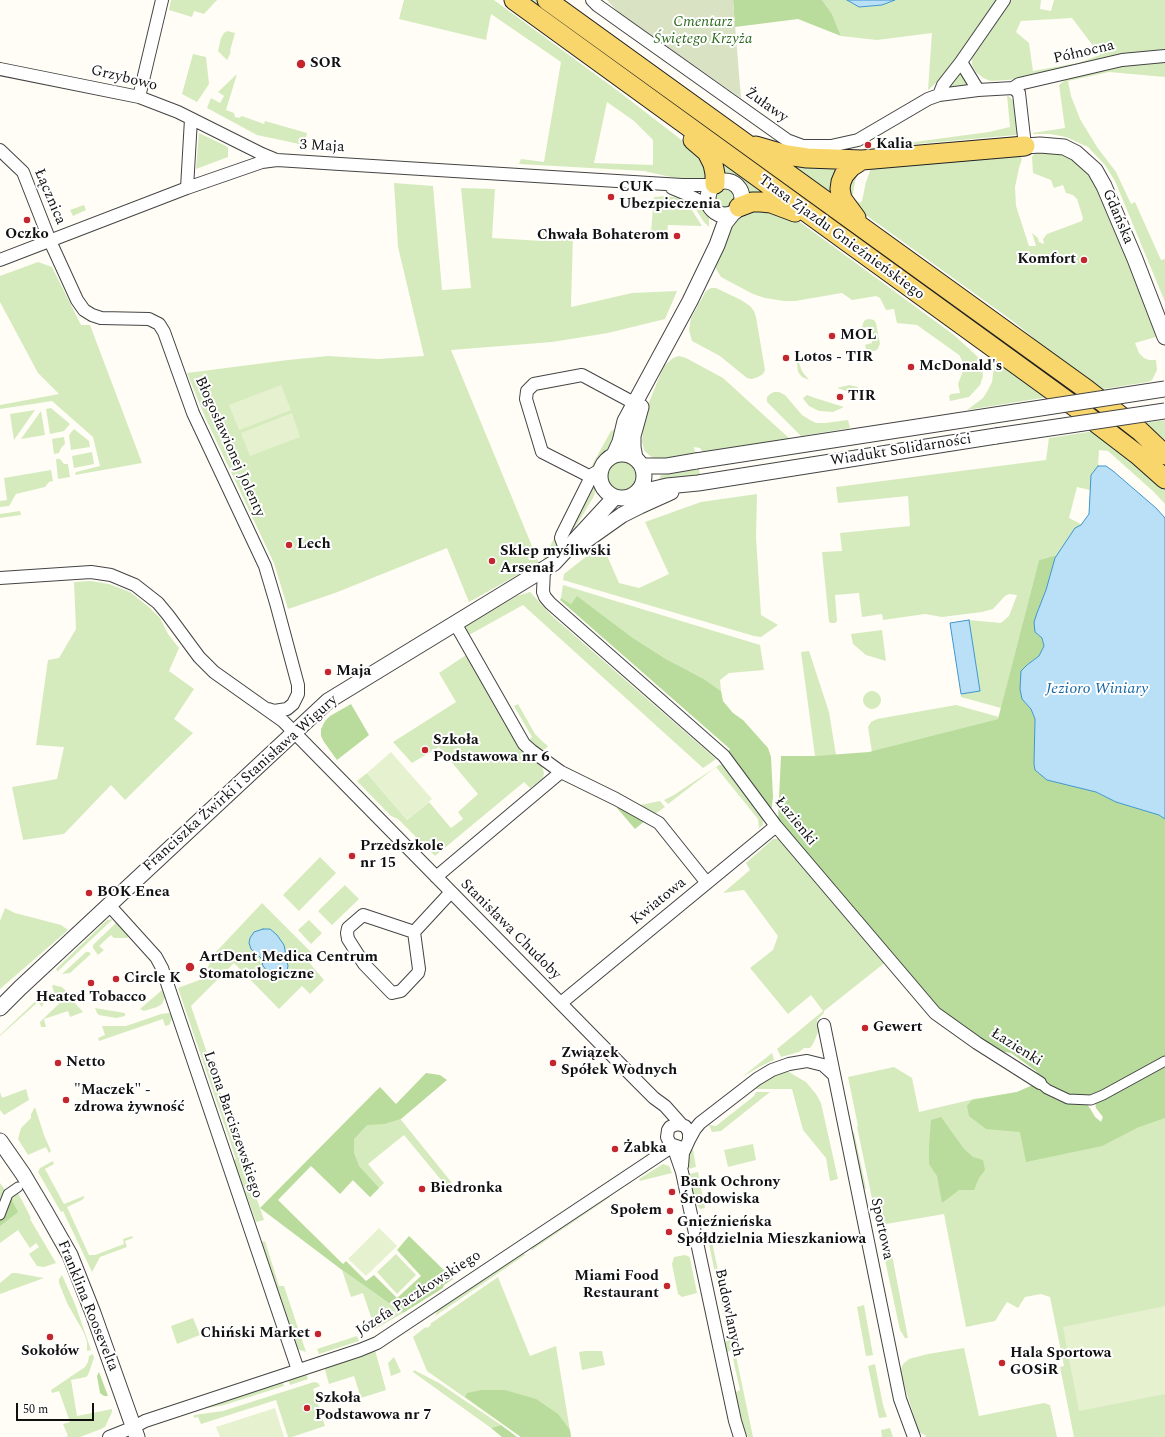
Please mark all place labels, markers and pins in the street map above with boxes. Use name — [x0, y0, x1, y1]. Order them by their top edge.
place label: SOR — [310, 55, 341, 73]
marker: SOR — [295, 58, 307, 70]
place label: Kalia — [876, 136, 913, 154]
marker: Kalia — [863, 140, 873, 150]
place label: CUK Ubezpieczenia — [619, 179, 721, 214]
marker: CUK Ubezpieczenia — [606, 192, 616, 202]
marker: Oczko — [22, 215, 32, 225]
place label: Oczko — [5, 226, 49, 244]
place label: Chwała Bohaterom — [537, 227, 669, 245]
marker: Chwała Bohaterom — [672, 231, 682, 241]
place label: Komfort — [1017, 251, 1076, 269]
marker: Komfort — [1079, 255, 1089, 265]
place label: MOL — [840, 327, 876, 345]
marker: MOL — [827, 331, 837, 341]
place label: Lotos - TIR — [794, 349, 873, 367]
marker: Lotos - TIR — [781, 353, 791, 363]
place label: McDonald's — [919, 358, 1002, 376]
marker: McDonald's — [906, 362, 916, 372]
place label: TIR — [848, 388, 876, 406]
marker: TIR — [835, 392, 845, 402]
place label: Lech — [297, 536, 331, 554]
marker: Lech — [284, 540, 294, 550]
place label: Sklep myśliwski Arsenał — [500, 543, 611, 578]
marker: Sklep myśliwski Arsenał — [487, 556, 497, 566]
place label: Maja — [336, 663, 371, 681]
marker: Maja — [323, 667, 333, 677]
place label: Szkoła Podstawowa nr 6 — [433, 732, 550, 767]
marker: Szkoła Podstawowa nr 6 — [420, 745, 430, 755]
place label: Przedszkole nr 15 — [360, 838, 444, 873]
marker: Przedszkole nr 15 — [347, 851, 357, 861]
place label: BOK Enea — [97, 884, 170, 902]
marker: BOK Enea — [84, 888, 94, 898]
place label: ArtDent Medica Centrum Stomatologiczne — [199, 949, 378, 984]
marker: ArtDent Medica Centrum Stomatologiczne — [184, 961, 196, 973]
place label: Circle K — [124, 970, 181, 988]
marker: Circle K — [111, 974, 121, 984]
marker: Heated Tobacco — [86, 978, 96, 988]
place label: Heated Tobacco — [36, 989, 146, 1007]
place label: Gewert — [873, 1019, 923, 1037]
marker: Gewert — [860, 1023, 870, 1033]
place label: Związek Spółek Wodnych — [561, 1045, 677, 1080]
place label: Netto — [66, 1054, 105, 1072]
marker: Netto — [53, 1058, 63, 1068]
marker: Związek Spółek Wodnych — [548, 1058, 558, 1068]
place label: "Maczek" - zdrowa żywność — [74, 1082, 184, 1117]
marker: "Maczek" - zdrowa żywność — [61, 1095, 71, 1105]
place label: Żabka — [623, 1140, 667, 1158]
marker: Żabka — [610, 1144, 620, 1154]
place label: Bank Ochrony Środowiska — [680, 1174, 780, 1209]
place label: Biedronka — [430, 1180, 502, 1198]
marker: Biedronka — [417, 1184, 427, 1194]
marker: Bank Ochrony Środowiska — [667, 1187, 677, 1197]
place label: Społem — [610, 1202, 662, 1220]
marker: Społem — [665, 1206, 675, 1216]
place label: Gnieźnieńska Spółdzielnia Mieszkaniowa — [677, 1214, 866, 1249]
marker: Gnieźnieńska Spółdzielnia Mieszkaniowa — [664, 1227, 674, 1237]
place label: Miami Food Restaurant — [574, 1268, 659, 1303]
marker: Miami Food Restaurant — [662, 1281, 672, 1291]
place label: Chiński Market — [201, 1325, 310, 1343]
marker: Chiński Market — [313, 1329, 323, 1339]
marker: Sokołów — [45, 1332, 55, 1342]
place label: Sokołów — [21, 1343, 79, 1361]
place label: Hala Sportowa GOSiR — [1010, 1345, 1111, 1380]
marker: Hala Sportowa GOSiR — [997, 1358, 1007, 1368]
place label: Szkoła Podstawowa nr 7 — [315, 1390, 432, 1425]
marker: Szkoła Podstawowa nr 7 — [302, 1403, 312, 1413]

